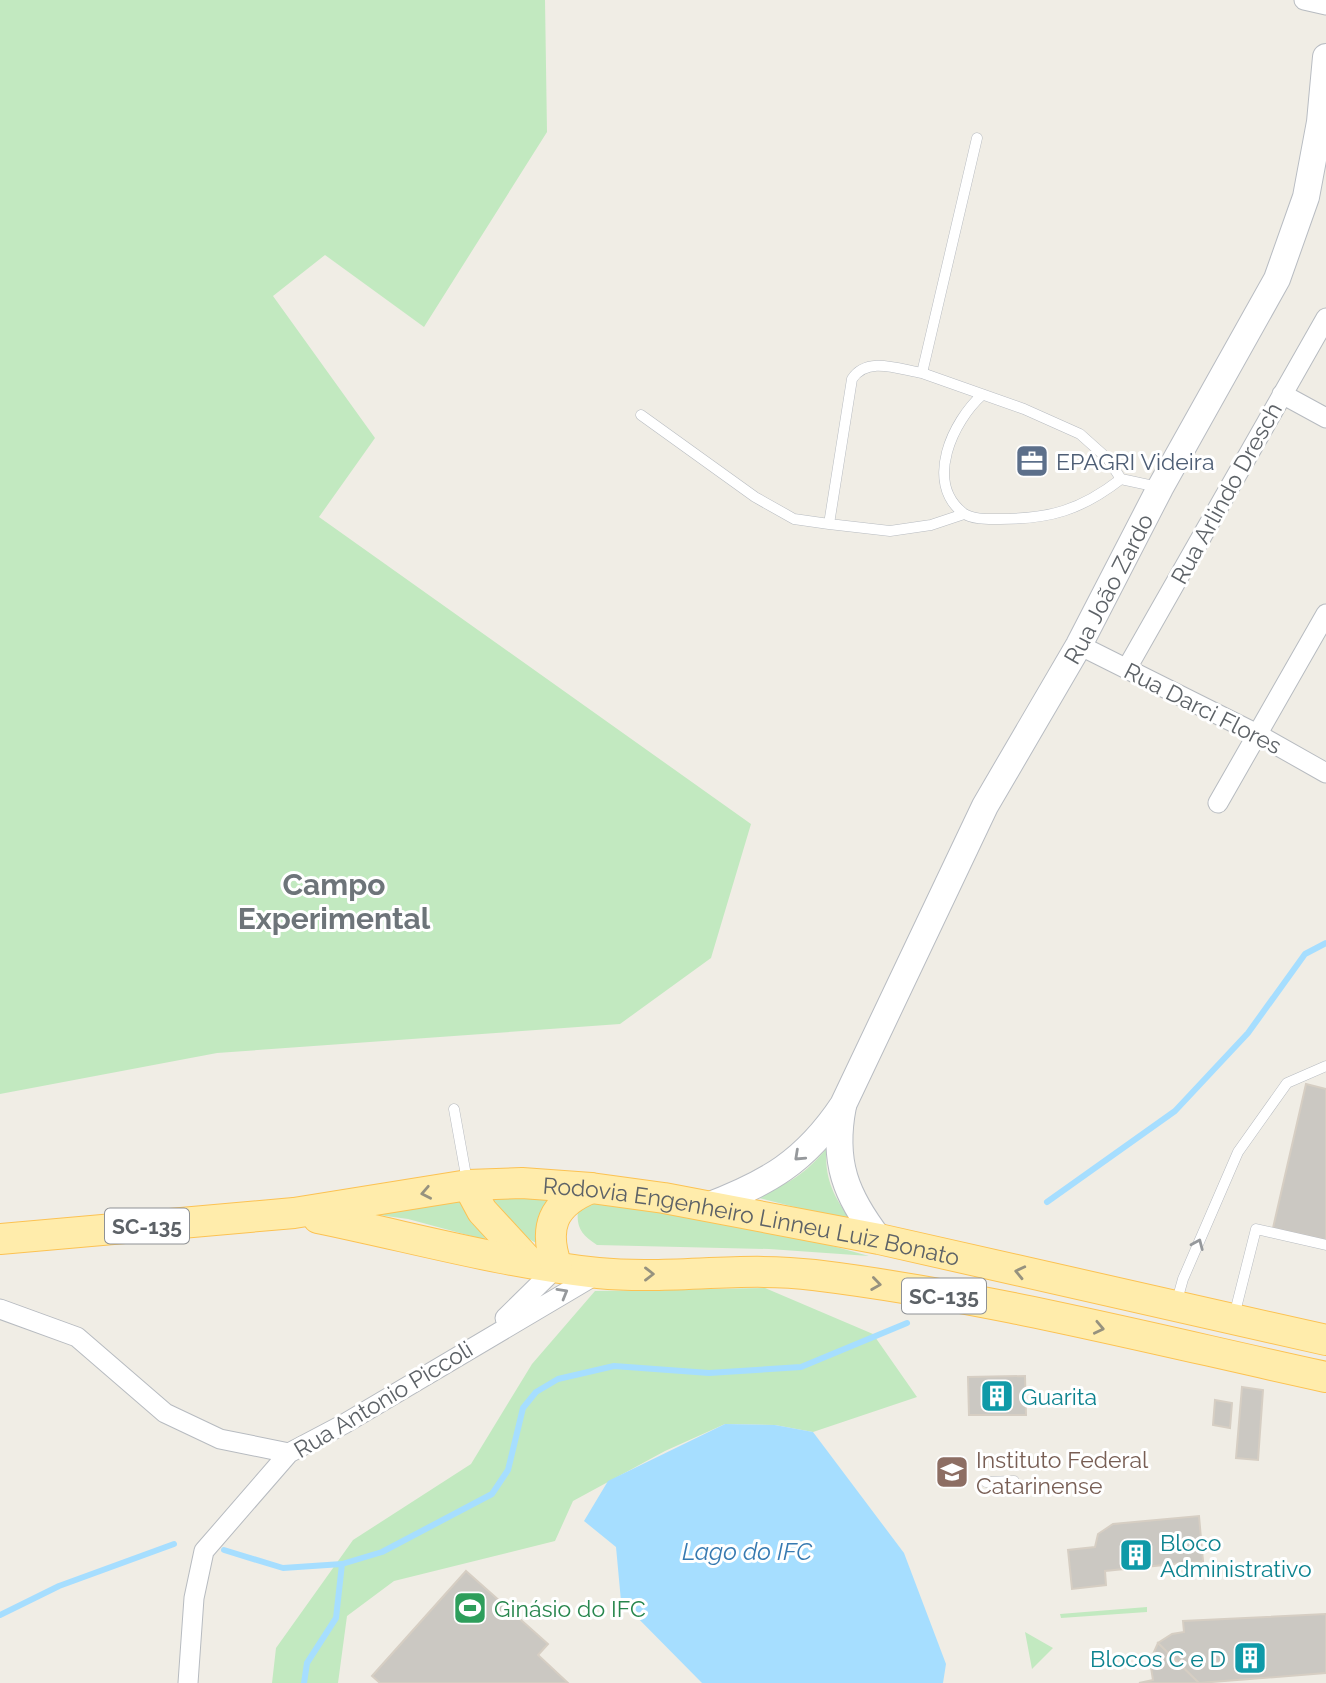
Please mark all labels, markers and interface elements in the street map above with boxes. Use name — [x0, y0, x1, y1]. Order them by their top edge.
street label: Rua Arlindo Dresch — [1165, 398, 1287, 588]
office icon: EPAGRI Videira — [1013, 442, 1051, 480]
place label: EPAGRI Videira — [1056, 448, 1214, 475]
street label: Rua João Zardo — [1058, 509, 1158, 669]
street label: Rua Darci Flores — [1120, 657, 1286, 759]
district label: Campo Experimental — [238, 867, 431, 936]
one-way arrow — [794, 1148, 807, 1161]
street label: Rodovia Engenheiro Linneu Luiz Bonato — [542, 1171, 962, 1270]
one-way arrow — [420, 1185, 432, 1200]
road number: SC-135 — [105, 1208, 189, 1244]
one-way arrow — [1190, 1239, 1204, 1251]
one-way arrow — [644, 1266, 655, 1282]
one-way arrow — [1014, 1266, 1026, 1281]
one-way arrow — [870, 1276, 882, 1291]
road number: SC-135 — [902, 1278, 986, 1314]
one-way arrow — [555, 1288, 568, 1301]
one-way arrow — [1093, 1319, 1105, 1334]
street label: Rua Antonio Piccoli — [289, 1335, 477, 1463]
building icon: Guarita — [978, 1377, 1016, 1415]
place label: Guarita — [1021, 1383, 1097, 1410]
place label: Instituto Federal Catarinense — [976, 1446, 1149, 1499]
school or university icon: Instituto Federal Catarinense — [933, 1453, 971, 1491]
place label: Bloco Administrativo — [1160, 1529, 1312, 1582]
building icon: Bloco Administrativo — [1117, 1536, 1155, 1574]
water label: Lago do IFC — [682, 1537, 813, 1566]
sports icon: Ginásio do IFC — [451, 1589, 489, 1627]
place label: Ginásio do IFC — [494, 1595, 646, 1622]
building icon: Blocos C e D — [1231, 1639, 1269, 1677]
place label: Blocos C e D — [1090, 1645, 1226, 1672]

